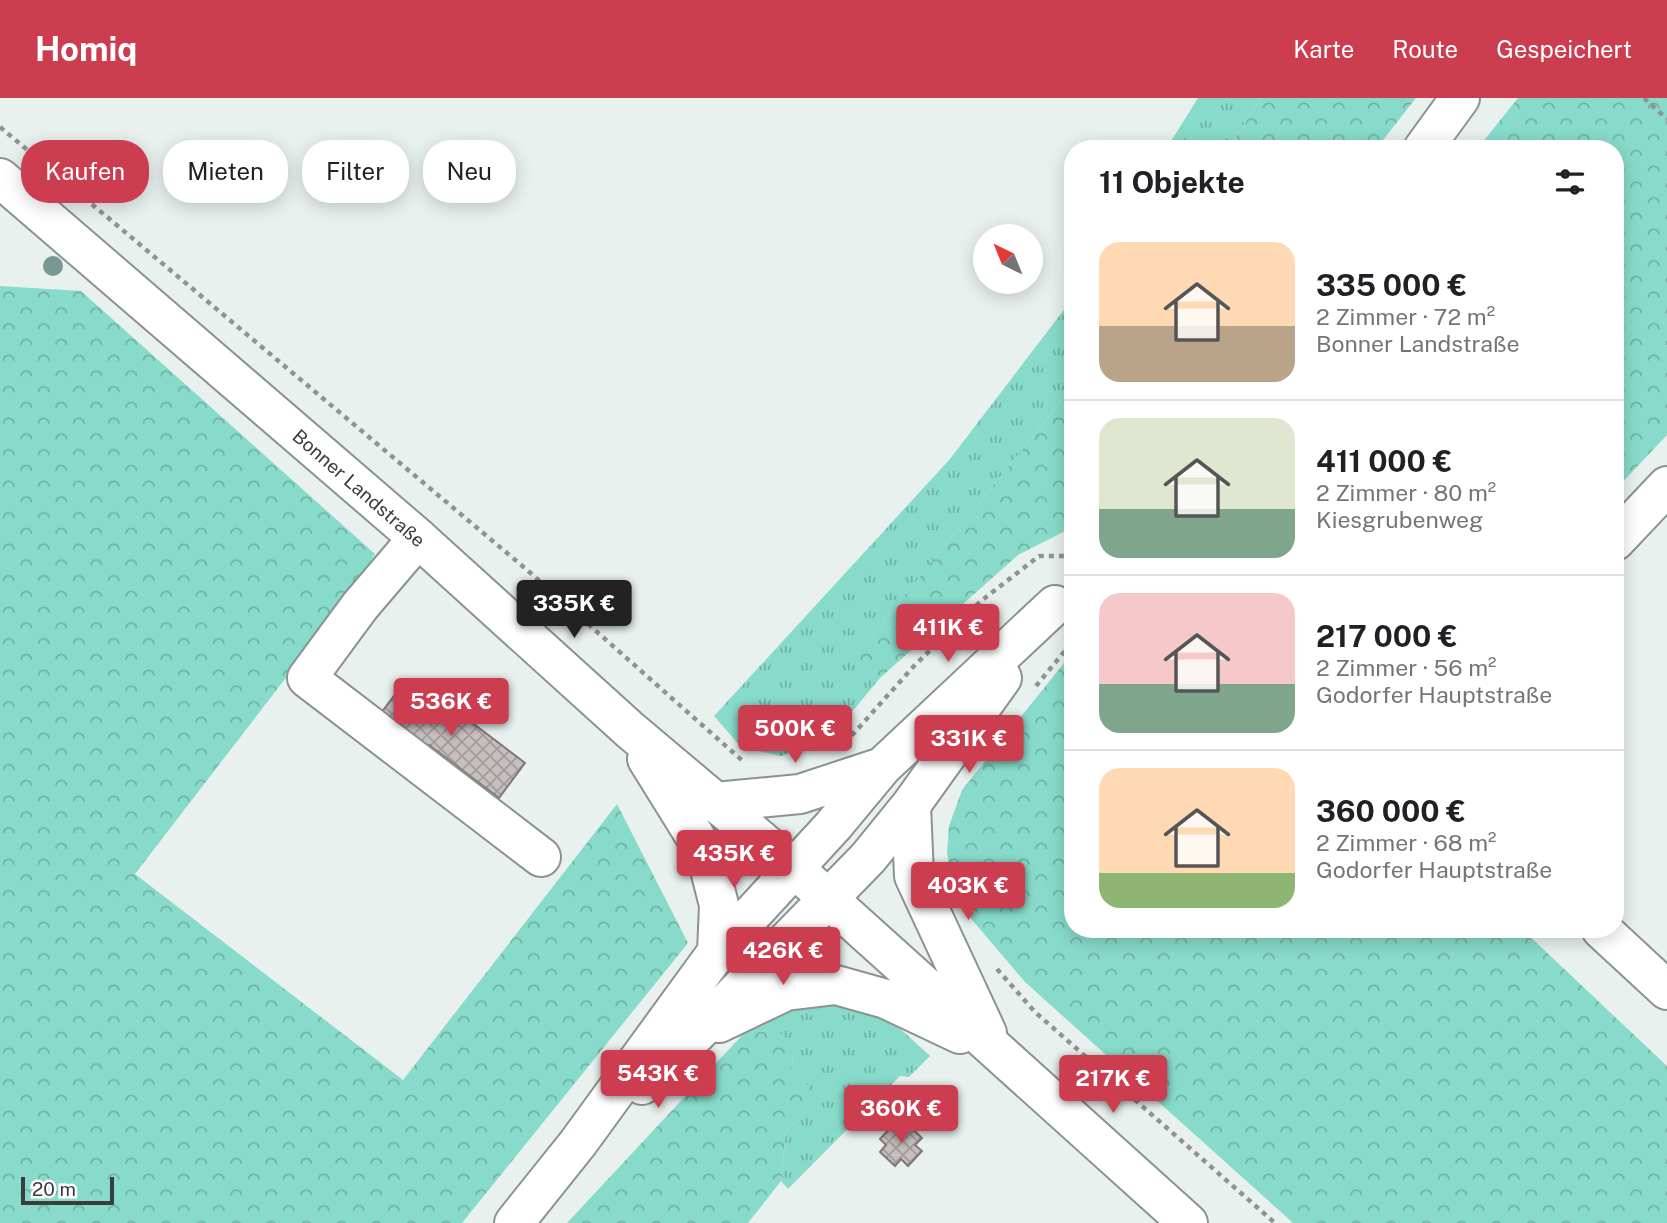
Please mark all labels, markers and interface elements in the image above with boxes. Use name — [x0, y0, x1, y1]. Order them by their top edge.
text: Homiq — [35, 30, 137, 68]
text: Karte — [1293, 35, 1354, 63]
text: Route — [1392, 35, 1458, 63]
text: Gespeichert — [1496, 35, 1632, 63]
chip: Kaufen — [21, 140, 149, 203]
chip: Mieten — [163, 140, 288, 203]
chip: Filter — [302, 140, 409, 203]
chip: Neu — [423, 140, 516, 203]
icon: filters — [1551, 163, 1589, 201]
text: 11 Objekte — [1099, 164, 1245, 200]
north arrow — [973, 224, 1043, 294]
map controls — [973, 224, 1043, 294]
text: 335 000 € — [1316, 267, 1467, 303]
icon: home — [1155, 270, 1239, 354]
text: 2 Zimmer · 72 m² — [1316, 303, 1495, 330]
text: Bonner Landstraße — [1316, 330, 1519, 357]
street label: Bonner Landstraße — [288, 425, 430, 551]
text: 411 000 € — [1316, 443, 1452, 479]
icon: home — [1155, 446, 1239, 530]
text: 2 Zimmer · 80 m² — [1316, 479, 1496, 506]
text: Kiesgrubenweg — [1316, 506, 1483, 533]
pin: 335K € — [517, 580, 631, 640]
text: 335K € — [533, 589, 615, 616]
pin: 411K € — [891, 604, 1005, 664]
text: 411K € — [912, 613, 984, 640]
text: 217 000 € — [1316, 618, 1458, 654]
icon: home — [1155, 621, 1239, 705]
text: 2 Zimmer · 56 m² — [1316, 654, 1497, 681]
pin: 536K € — [394, 678, 508, 738]
text: Godorfer Hauptstraße — [1316, 681, 1552, 708]
text: 536K € — [410, 687, 492, 714]
pin: 500K € — [738, 706, 852, 765]
text: 500K € — [754, 714, 836, 741]
pin: 331K € — [912, 716, 1026, 775]
text: 331K € — [930, 724, 1008, 751]
text: 360 000 € — [1316, 793, 1466, 829]
icon: home — [1155, 796, 1239, 880]
text: 2 Zimmer · 68 m² — [1316, 829, 1497, 856]
pin: 435K € — [677, 830, 791, 890]
text: 435K € — [693, 839, 775, 866]
text: Godorfer Hauptstraße — [1316, 856, 1552, 883]
pin: 403K € — [911, 862, 1025, 922]
text: 403K € — [927, 871, 1009, 898]
pin: 426K € — [726, 928, 840, 987]
text: 426K € — [742, 936, 824, 963]
pin: 543K € — [601, 1051, 715, 1110]
pin: 217K € — [1056, 1056, 1170, 1115]
text: 543K € — [617, 1059, 699, 1086]
text: 217K € — [1075, 1064, 1151, 1091]
pin: 360K € — [844, 1086, 958, 1145]
text: 360K € — [860, 1094, 942, 1121]
scale bar — [21, 1174, 114, 1206]
text: 20 m — [32, 1178, 76, 1200]

